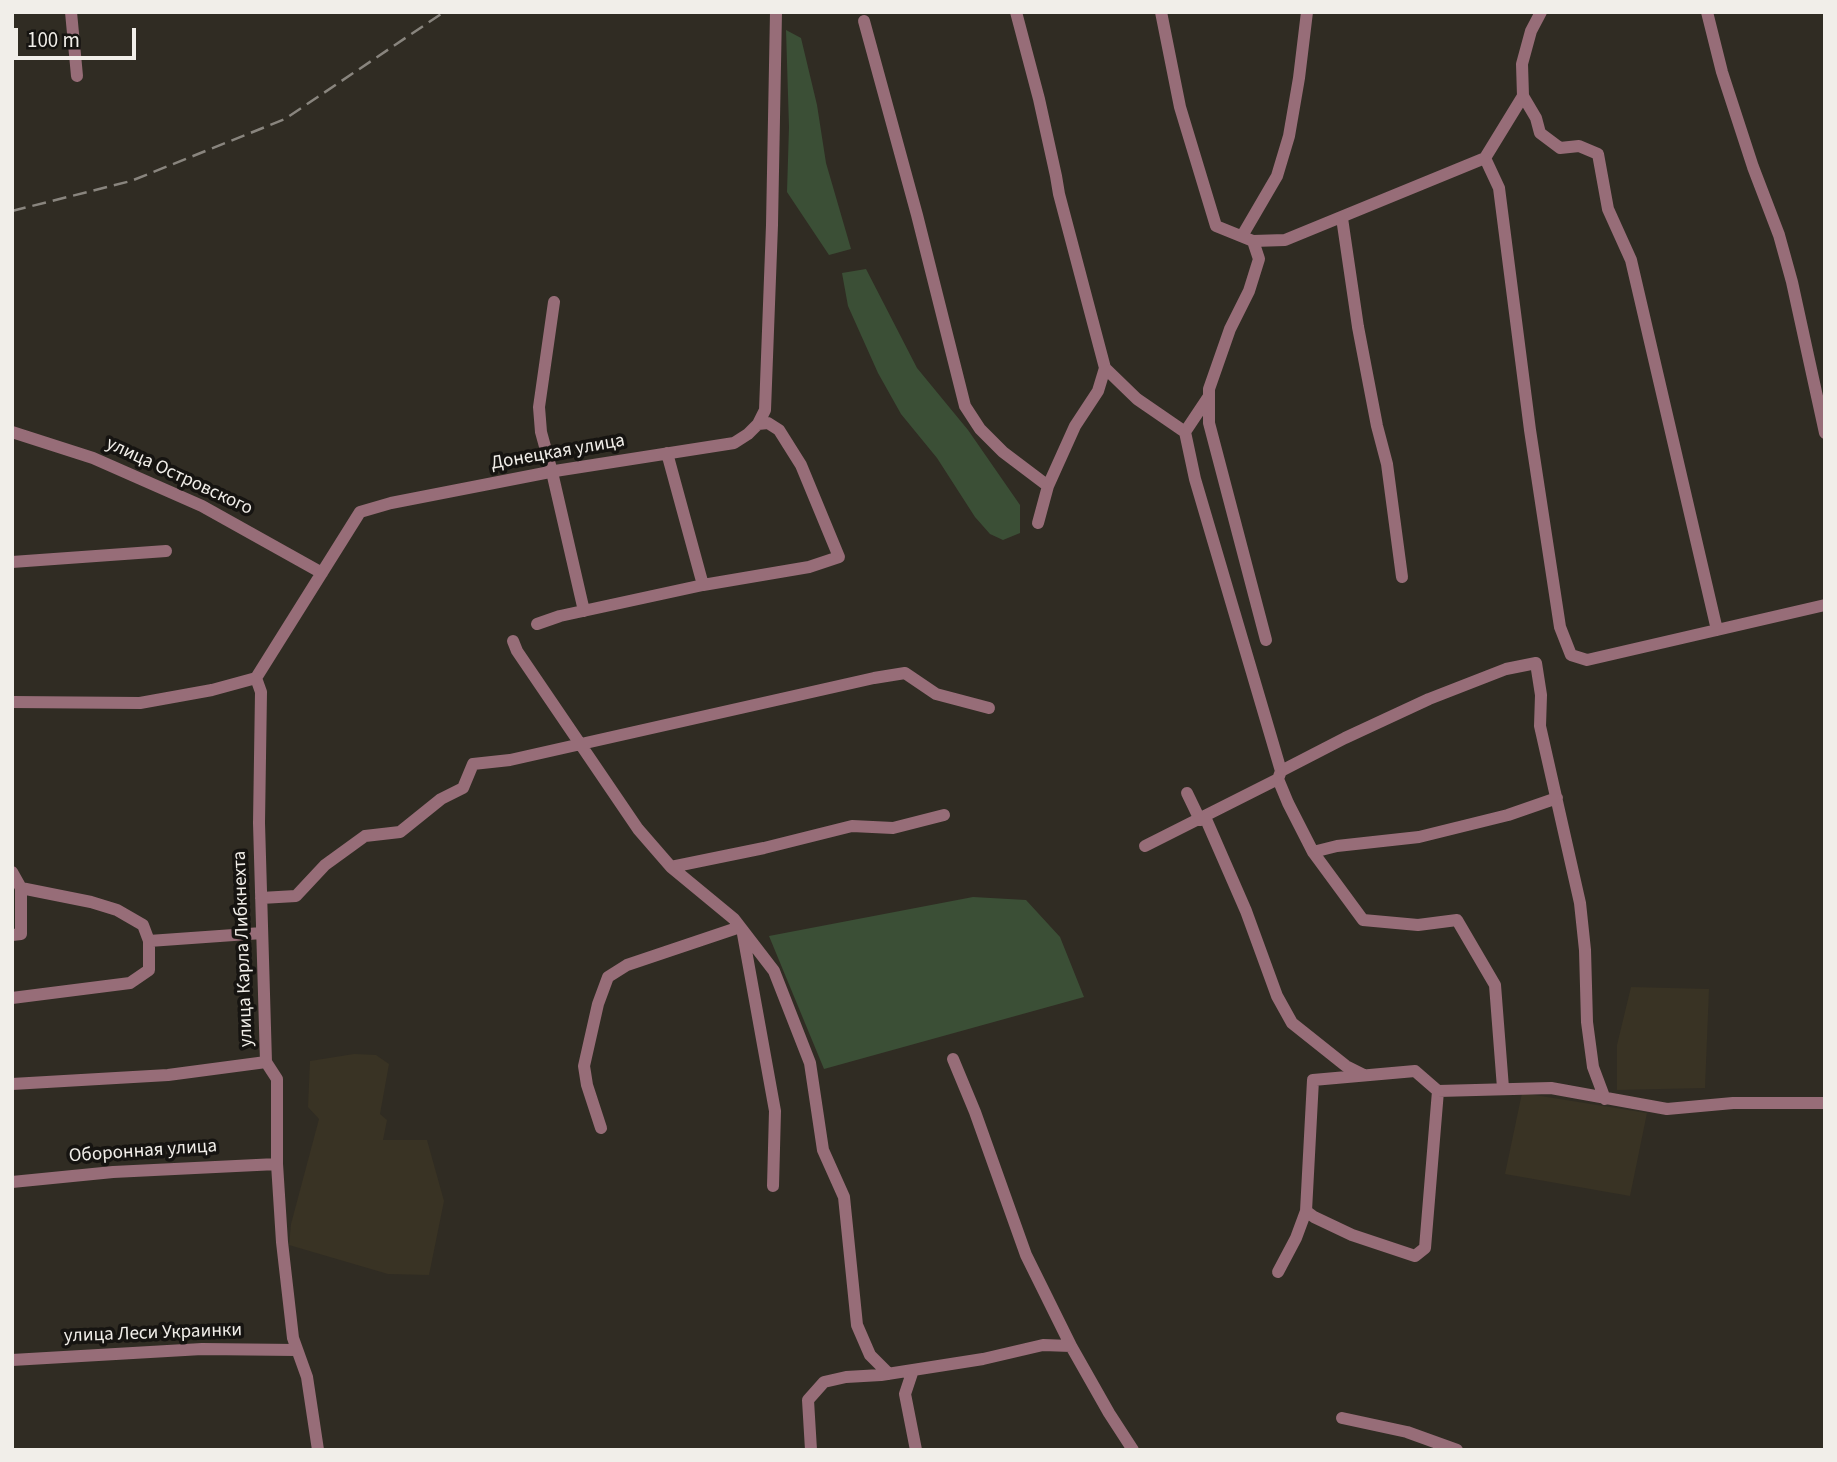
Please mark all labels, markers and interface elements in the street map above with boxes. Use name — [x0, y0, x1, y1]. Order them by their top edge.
scale bar — [18, 14, 140, 58]
text: 100 m — [27, 25, 80, 55]
street label: Донецкая улица — [489, 430, 627, 476]
street label: улица Островского — [102, 433, 256, 521]
street label: улица Карла Либкнехта — [229, 850, 259, 1048]
street label: Оборонная улица — [68, 1135, 218, 1169]
street label: улица Леси Украинки — [64, 1319, 242, 1349]

